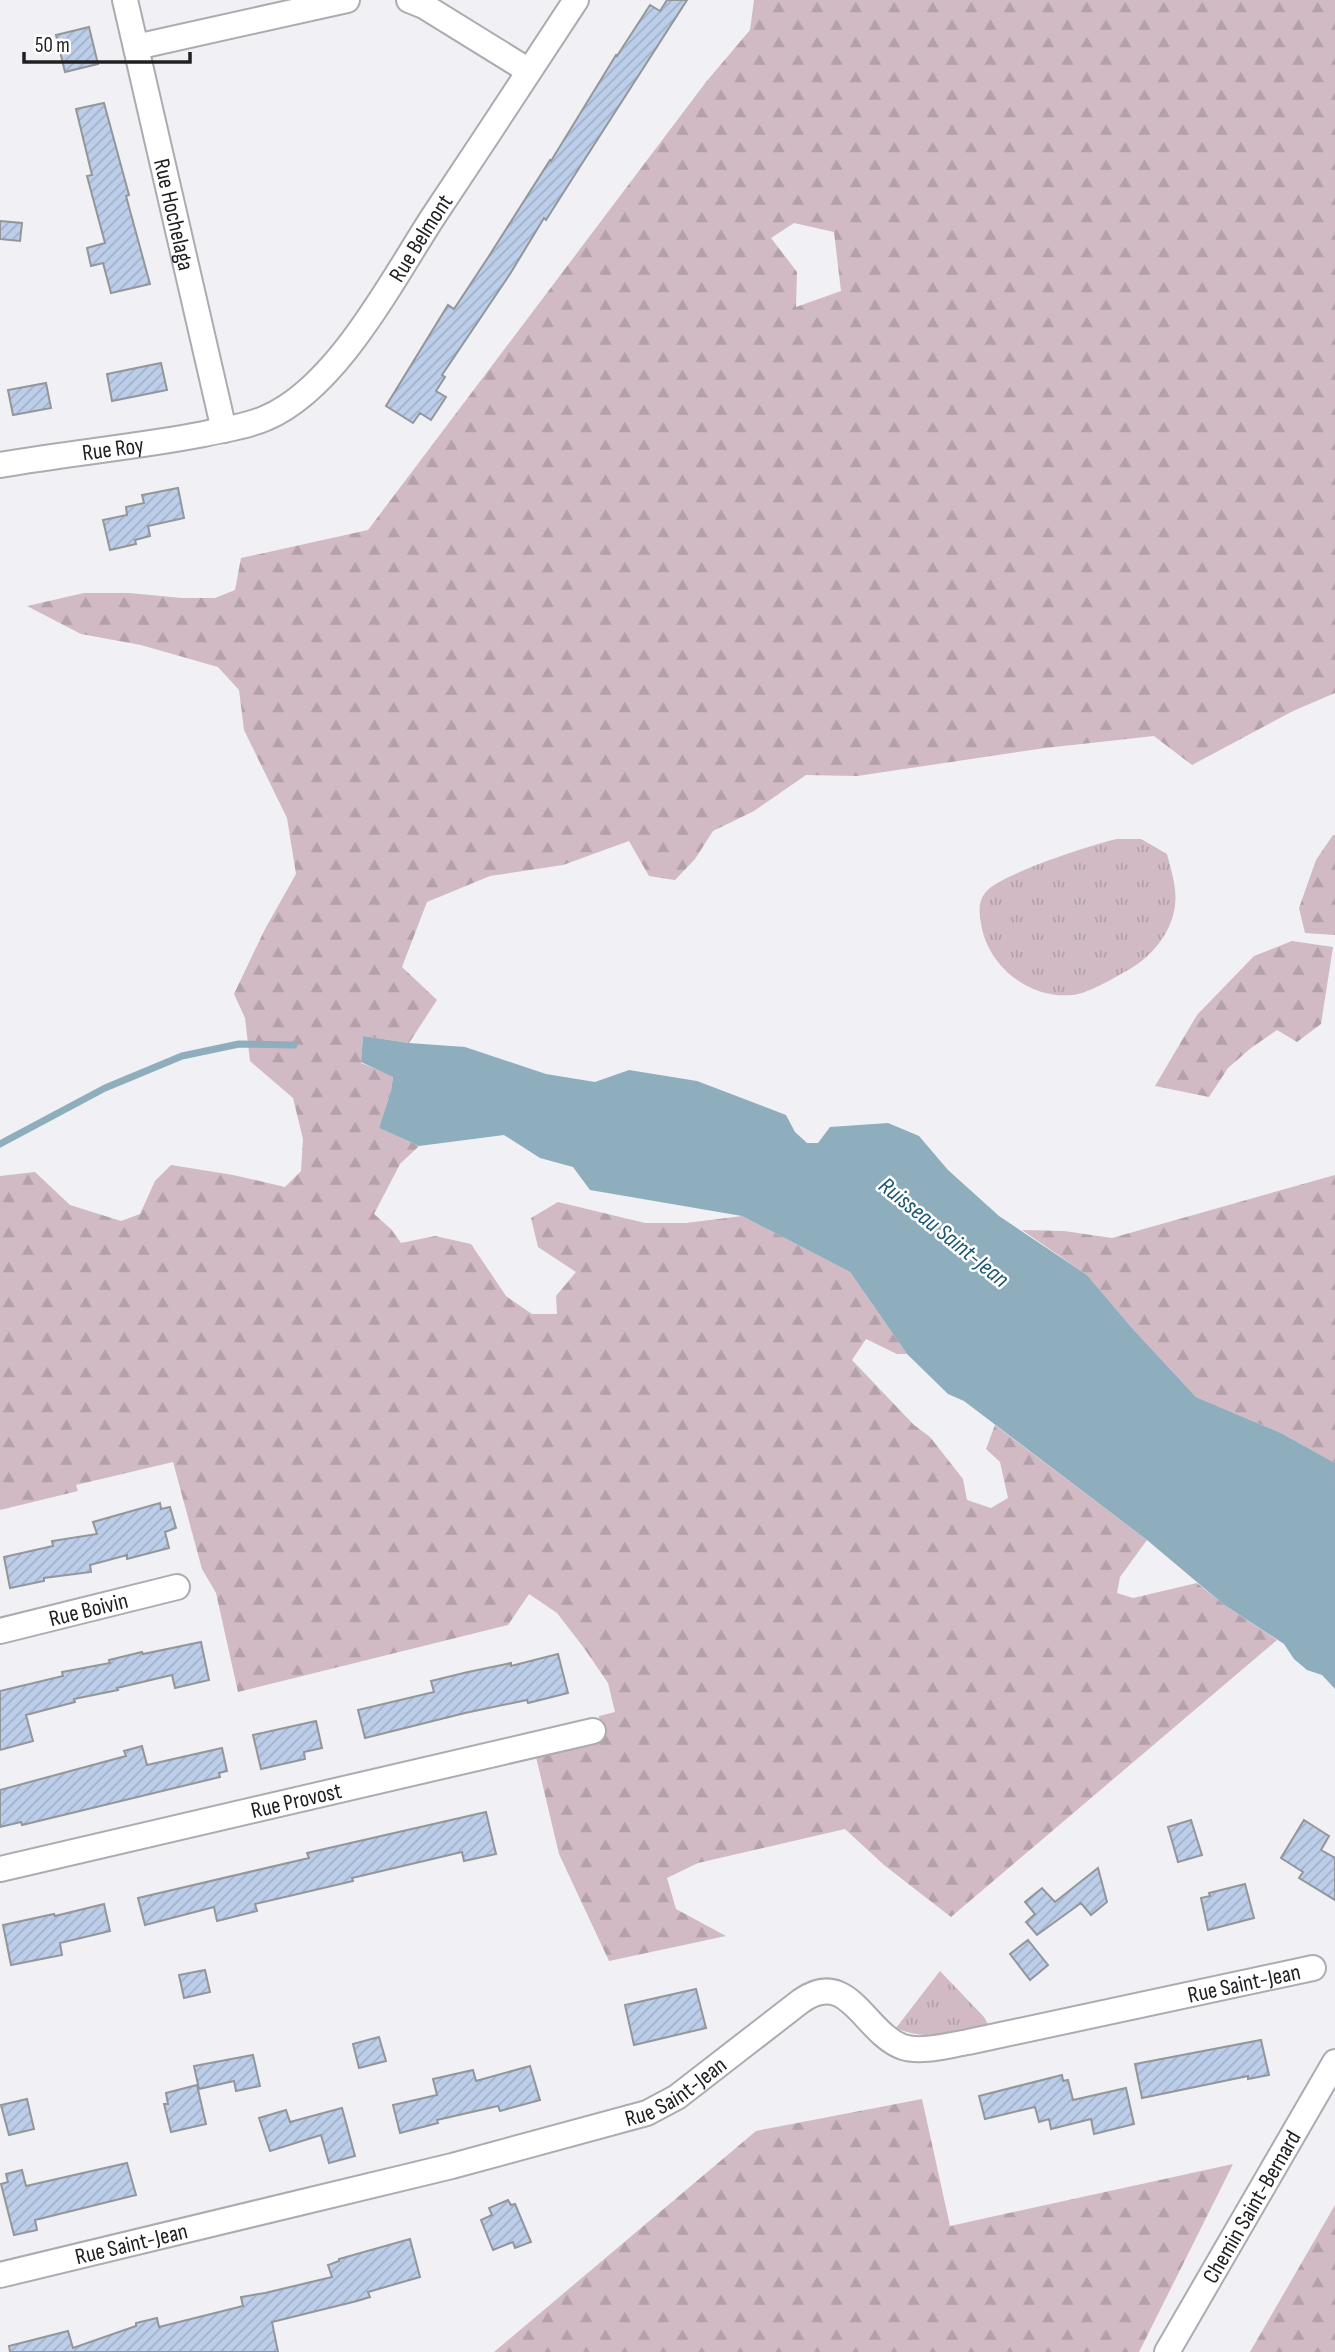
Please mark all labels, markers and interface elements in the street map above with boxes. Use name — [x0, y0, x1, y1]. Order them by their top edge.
scale bar — [24, 21, 191, 65]
text: 50 m — [35, 33, 70, 58]
street label: Rue Hochelaga — [147, 156, 200, 273]
street label: Rue Belmont — [383, 189, 459, 287]
street label: Rue Roy — [80, 431, 146, 467]
water label: Ruisseau Saint-Jean — [873, 1171, 1015, 1294]
street label: Rue Boivin — [46, 1587, 131, 1633]
street label: Rue Provost — [248, 1777, 344, 1825]
street label: Rue Saint-Jean — [1185, 1958, 1303, 2010]
street label: Rue Saint-Jean — [622, 2051, 732, 2133]
street label: Chemin Saint-Bernard — [1197, 2126, 1307, 2289]
street label: Rue Saint-Jean — [72, 2217, 191, 2271]

